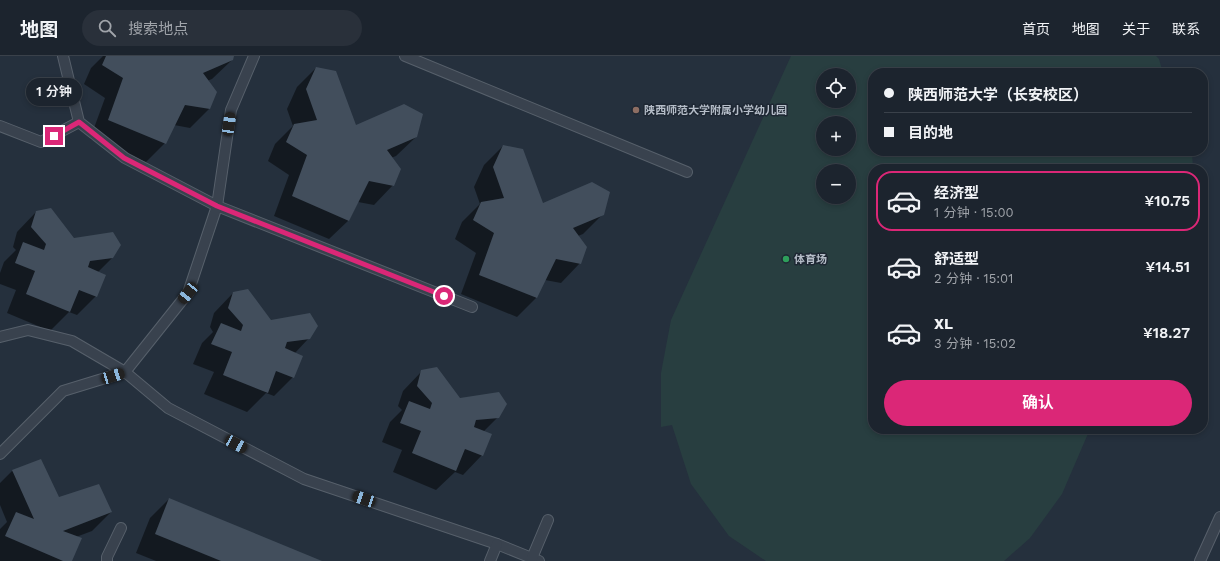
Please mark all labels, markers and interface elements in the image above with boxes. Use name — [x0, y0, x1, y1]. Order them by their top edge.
search box — [82, 10, 362, 46]
icon: search — [96, 17, 118, 39]
text: 地图 — [20, 18, 58, 41]
text: 搜索地点 — [128, 20, 188, 38]
text: 首页 — [1022, 21, 1050, 37]
text: 地图 — [1072, 21, 1100, 37]
text: 关于 — [1122, 21, 1150, 37]
text: 联系 — [1172, 21, 1200, 37]
map controls — [816, 68, 856, 204]
button: locate — [816, 68, 856, 108]
callout: 1 分钟 — [26, 78, 82, 106]
text: 1 分钟 — [36, 84, 72, 99]
text: 陕西师范大学（长安校区） — [908, 86, 1088, 104]
place label: 陕西师范大学附属小学幼儿园 — [644, 104, 787, 117]
marker: 陕西师范大学附属小学幼儿园 — [631, 105, 641, 115]
car — [221, 111, 237, 137]
button: + — [816, 116, 856, 156]
text: 目的地 — [908, 124, 953, 142]
route end — [45, 127, 63, 145]
button: − — [816, 164, 856, 204]
icon: car — [886, 183, 922, 219]
text: 经济型 — [934, 184, 979, 202]
text: ¥10.75 — [1145, 192, 1190, 210]
text: 1 分钟 · 15:00 — [934, 205, 1014, 220]
icon: car — [886, 249, 922, 285]
text: 舒适型 — [934, 250, 979, 268]
place label: 体育场 — [794, 253, 827, 266]
marker: 体育场 — [781, 254, 791, 264]
text: ¥14.51 — [1145, 258, 1190, 276]
text: 2 分钟 · 15:01 — [934, 271, 1013, 286]
car — [176, 280, 200, 306]
route start — [435, 287, 453, 305]
icon: car — [886, 315, 922, 351]
text: XL — [934, 315, 953, 333]
text: ¥18.27 — [1143, 324, 1190, 342]
text: 3 分钟 · 15:02 — [934, 336, 1016, 351]
car — [100, 367, 126, 385]
button: 确认 — [884, 380, 1192, 426]
car — [223, 433, 249, 455]
car — [351, 489, 377, 509]

